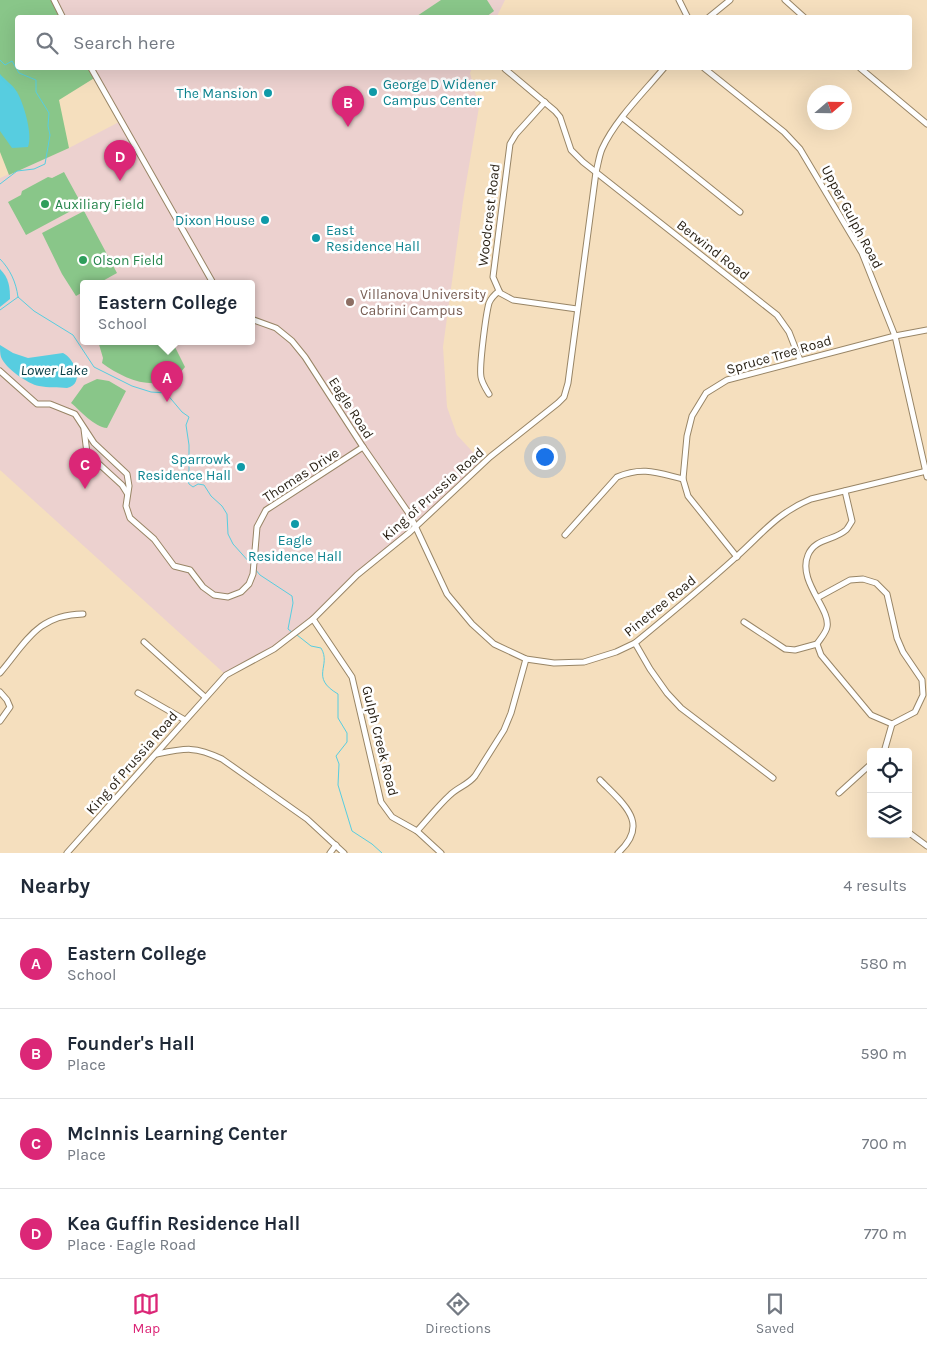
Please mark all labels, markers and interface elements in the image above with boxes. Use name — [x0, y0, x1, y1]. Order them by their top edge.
search box — [15, 15, 912, 70]
icon: search — [33, 29, 61, 57]
text: Search here — [73, 32, 175, 54]
place label: George D Widener Campus Center — [383, 76, 496, 109]
place label: The Mansion — [176, 85, 258, 102]
north arrow — [807, 85, 852, 130]
pin: B — [332, 86, 364, 127]
marker: George D Widener Campus Center — [367, 86, 379, 98]
marker: The Mansion — [262, 87, 274, 99]
pin: D — [104, 140, 136, 181]
street label: Upper Gulph Road — [818, 162, 886, 272]
street label: Woodcrest Road — [474, 163, 504, 267]
place label: Auxiliary Field — [55, 196, 144, 213]
marker: Auxiliary Field — [39, 198, 51, 210]
place label: Dixon House — [175, 212, 255, 229]
marker: Dixon House — [259, 214, 271, 226]
street label: Berwind Road — [673, 216, 753, 284]
place label: East Residence Hall — [326, 222, 420, 255]
marker: East Residence Hall — [310, 232, 322, 244]
place label: Olson Field — [93, 252, 164, 269]
marker: Olson Field — [77, 254, 89, 266]
popup — [80, 280, 255, 345]
place label: Villanova University Cabrini Campus — [360, 286, 487, 319]
text: Eastern College — [98, 292, 237, 314]
marker: Villanova University Cabrini Campus — [344, 296, 356, 308]
text: School — [98, 314, 147, 333]
street label: Spruce Tree Road — [724, 332, 834, 378]
water label: Lower Lake — [20, 361, 88, 379]
pin: A — [151, 361, 183, 402]
street label: Eagle Road — [325, 374, 377, 442]
street label: Thomas Drive — [260, 444, 342, 506]
street label: King of Prussia Road — [378, 444, 488, 544]
your location — [532, 444, 558, 470]
pin: C — [69, 448, 101, 489]
place label: Sparrowk Residence Hall — [137, 451, 231, 484]
marker: Sparrowk Residence Hall — [235, 461, 247, 473]
marker: Eagle Residence Hall — [289, 518, 301, 530]
place label: Eagle Residence Hall — [248, 532, 342, 565]
street label: Pinetree Road — [621, 572, 699, 640]
street label: Gulph Creek Road — [358, 684, 402, 798]
street label: King of Prussia Road — [82, 708, 182, 818]
map controls — [867, 748, 912, 838]
button: locate — [867, 748, 912, 793]
button: layers — [867, 793, 912, 838]
text: Nearby — [20, 874, 90, 898]
text: 4 results — [843, 876, 907, 895]
text: Eastern College — [67, 943, 207, 965]
text: A — [31, 954, 41, 973]
text: 580 m — [860, 954, 907, 973]
text: School — [67, 965, 117, 984]
text: Founder's Hall — [67, 1033, 195, 1055]
text: B — [31, 1044, 41, 1063]
text: 590 m — [860, 1044, 907, 1063]
text: Place — [67, 1055, 106, 1074]
text: McInnis Learning Center — [67, 1123, 287, 1145]
text: C — [31, 1134, 41, 1153]
text: 700 m — [862, 1134, 907, 1153]
text: Place — [67, 1145, 106, 1164]
text: Kea Guffin Residence Hall — [67, 1213, 300, 1235]
text: D — [31, 1224, 41, 1243]
text: 770 m — [864, 1224, 907, 1243]
text: Place · Eagle Road — [67, 1235, 196, 1254]
tab: Map — [132, 1290, 160, 1337]
tab: Directions — [425, 1290, 491, 1337]
tab: Saved — [756, 1290, 795, 1337]

